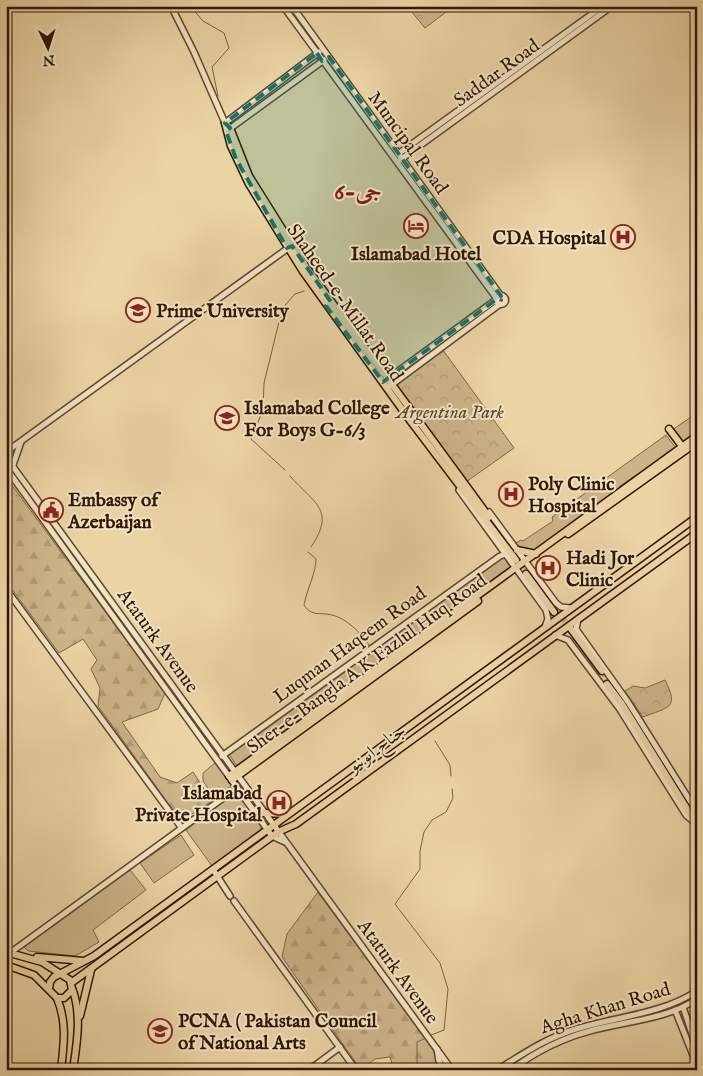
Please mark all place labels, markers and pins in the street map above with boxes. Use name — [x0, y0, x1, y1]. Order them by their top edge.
hotel icon: Islamabad Hotel — [403, 213, 429, 239]
hospital icon: CDA Hospital — [610, 224, 636, 250]
place label: CDA Hospital — [492, 227, 607, 251]
place label: Islamabad Hotel — [351, 243, 482, 267]
school or university icon: Prime University — [125, 297, 151, 323]
place label: Prime University — [156, 300, 289, 324]
place label: Islamabad College For Boys G-6/3 — [244, 397, 390, 443]
school or university icon: Islamabad College For Boys G-6/3 — [214, 405, 240, 431]
place label: Poly Clinic Hospital — [528, 473, 614, 519]
hospital icon: Poly Clinic Hospital — [498, 481, 524, 507]
place label: Embassy of Azerbaijan — [67, 489, 161, 535]
public building icon: Embassy of Azerbaijan — [38, 497, 64, 523]
place label: Hadi Jor Clinic — [566, 547, 635, 593]
hospital icon: Hadi Jor Clinic — [535, 555, 561, 581]
place label: Islamabad Private Hospital — [135, 782, 263, 828]
hospital icon: Islamabad Private Hospital — [266, 790, 292, 816]
place label: PCNA ( Pakistan Council of National Arts — [178, 1010, 378, 1056]
school or university icon: PCNA ( Pakistan Council of National Arts — [147, 1018, 173, 1044]

